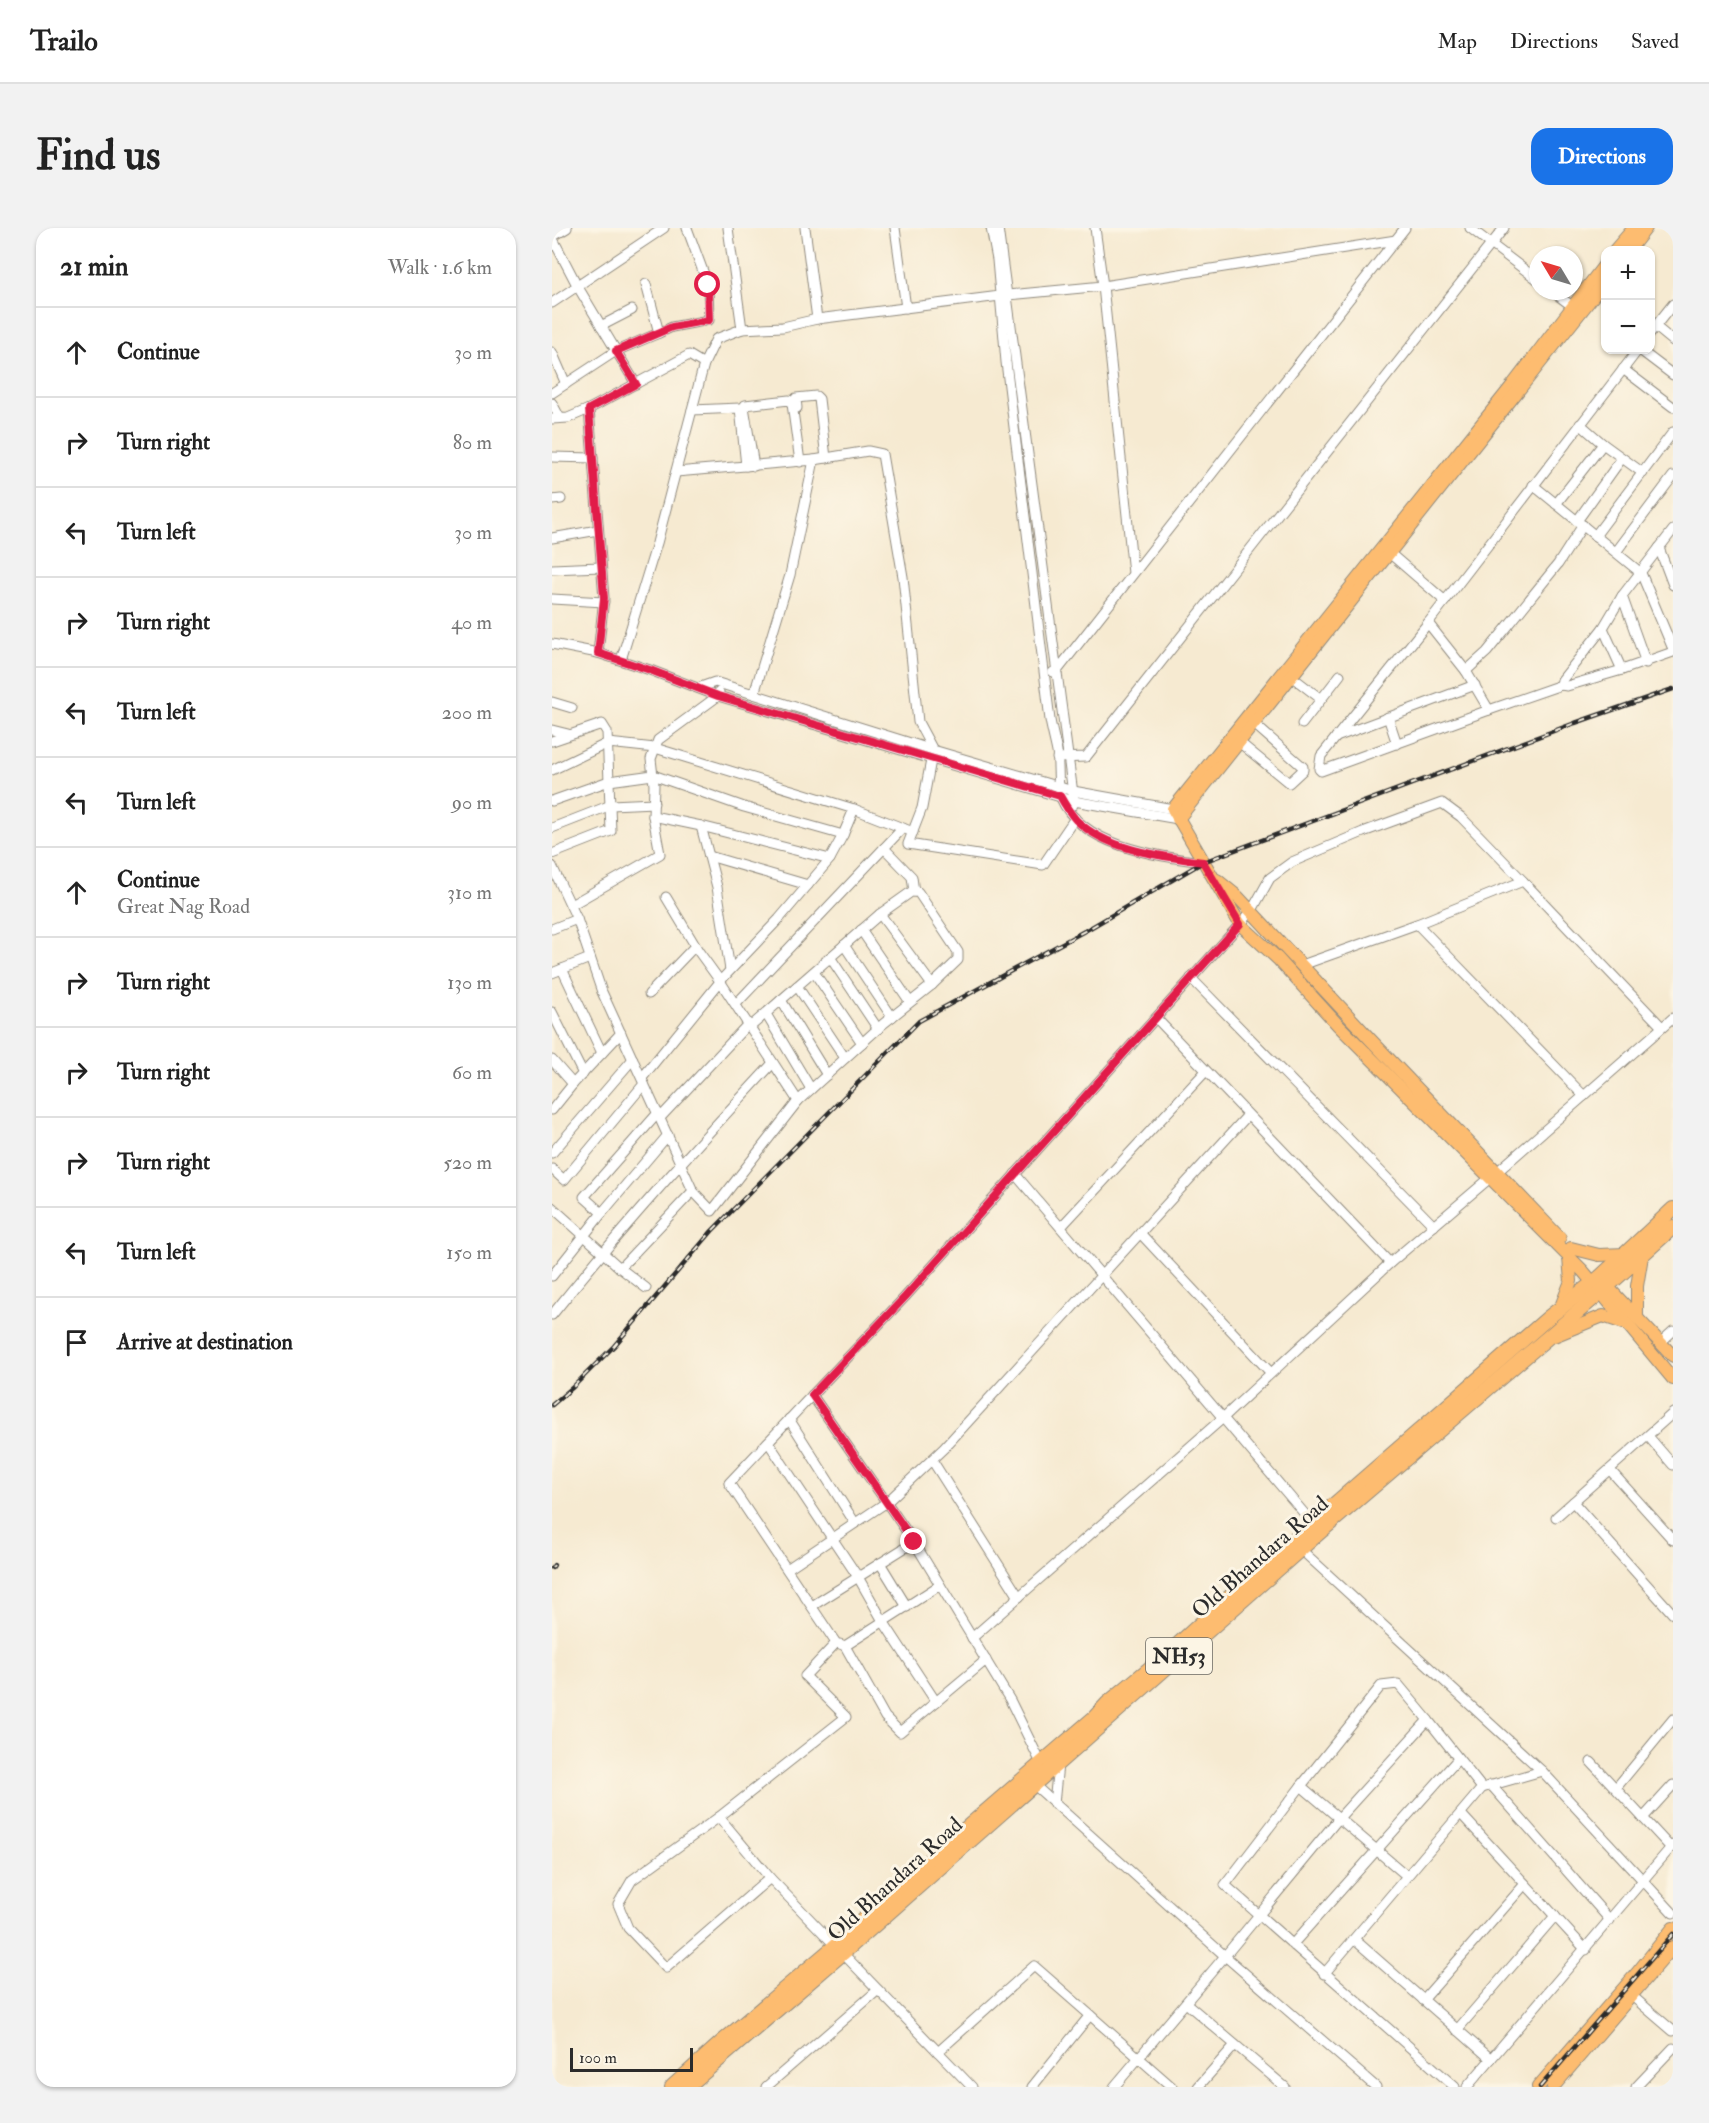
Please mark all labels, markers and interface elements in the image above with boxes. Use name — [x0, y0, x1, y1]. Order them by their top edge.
text: Trailo — [30, 24, 98, 59]
text: Map — [1437, 28, 1477, 55]
text: Directions — [1510, 28, 1598, 55]
text: Saved — [1631, 28, 1679, 55]
button: Directions — [1531, 128, 1673, 185]
text: Find us — [36, 130, 160, 182]
north arrow — [1529, 246, 1583, 300]
map controls — [1601, 246, 1655, 354]
button: + — [1601, 246, 1655, 300]
text: 21 min — [60, 251, 128, 283]
text: Walk · 1.6 km — [388, 255, 492, 280]
route start — [694, 271, 720, 297]
button: − — [1601, 300, 1655, 354]
icon: ahead — [60, 336, 93, 369]
text: Continue — [117, 338, 200, 366]
text: 30 m — [454, 340, 492, 365]
icon: right — [60, 426, 93, 459]
text: Turn right — [117, 428, 210, 456]
text: 80 m — [453, 430, 492, 455]
icon: left — [60, 516, 93, 549]
text: Turn left — [117, 518, 196, 546]
text: 30 m — [454, 520, 492, 545]
icon: right — [60, 606, 93, 639]
text: Turn right — [117, 608, 210, 636]
text: 40 m — [451, 610, 492, 635]
icon: left — [60, 696, 93, 729]
text: Turn left — [117, 698, 196, 726]
text: 200 m — [442, 700, 492, 725]
icon: left — [60, 786, 93, 819]
text: Turn left — [117, 788, 196, 816]
text: 90 m — [452, 790, 492, 815]
text: Continue — [117, 866, 200, 894]
icon: ahead — [60, 876, 93, 909]
text: 310 m — [447, 880, 492, 905]
text: Great Nag Road — [117, 894, 250, 919]
icon: right — [60, 966, 93, 999]
text: Turn right — [117, 968, 210, 996]
text: 130 m — [447, 970, 492, 995]
icon: right — [60, 1056, 93, 1089]
text: Turn right — [117, 1058, 210, 1086]
text: 60 m — [452, 1060, 492, 1085]
icon: right — [60, 1146, 93, 1179]
text: Turn right — [117, 1148, 210, 1176]
text: 520 m — [443, 1150, 492, 1175]
icon: left — [60, 1236, 93, 1269]
text: Turn left — [117, 1238, 196, 1266]
text: 150 m — [446, 1240, 492, 1265]
icon: arrive — [60, 1326, 93, 1359]
text: Arrive at destination — [117, 1328, 293, 1356]
street label: Old Bhandara Road — [1186, 1490, 1334, 1624]
route end — [900, 1528, 926, 1554]
road number: NH53 — [1146, 1638, 1212, 1674]
street label: Old Bhandara Road — [821, 1811, 969, 1947]
scale bar — [570, 2045, 693, 2072]
text: 100 m — [579, 2048, 617, 2068]

